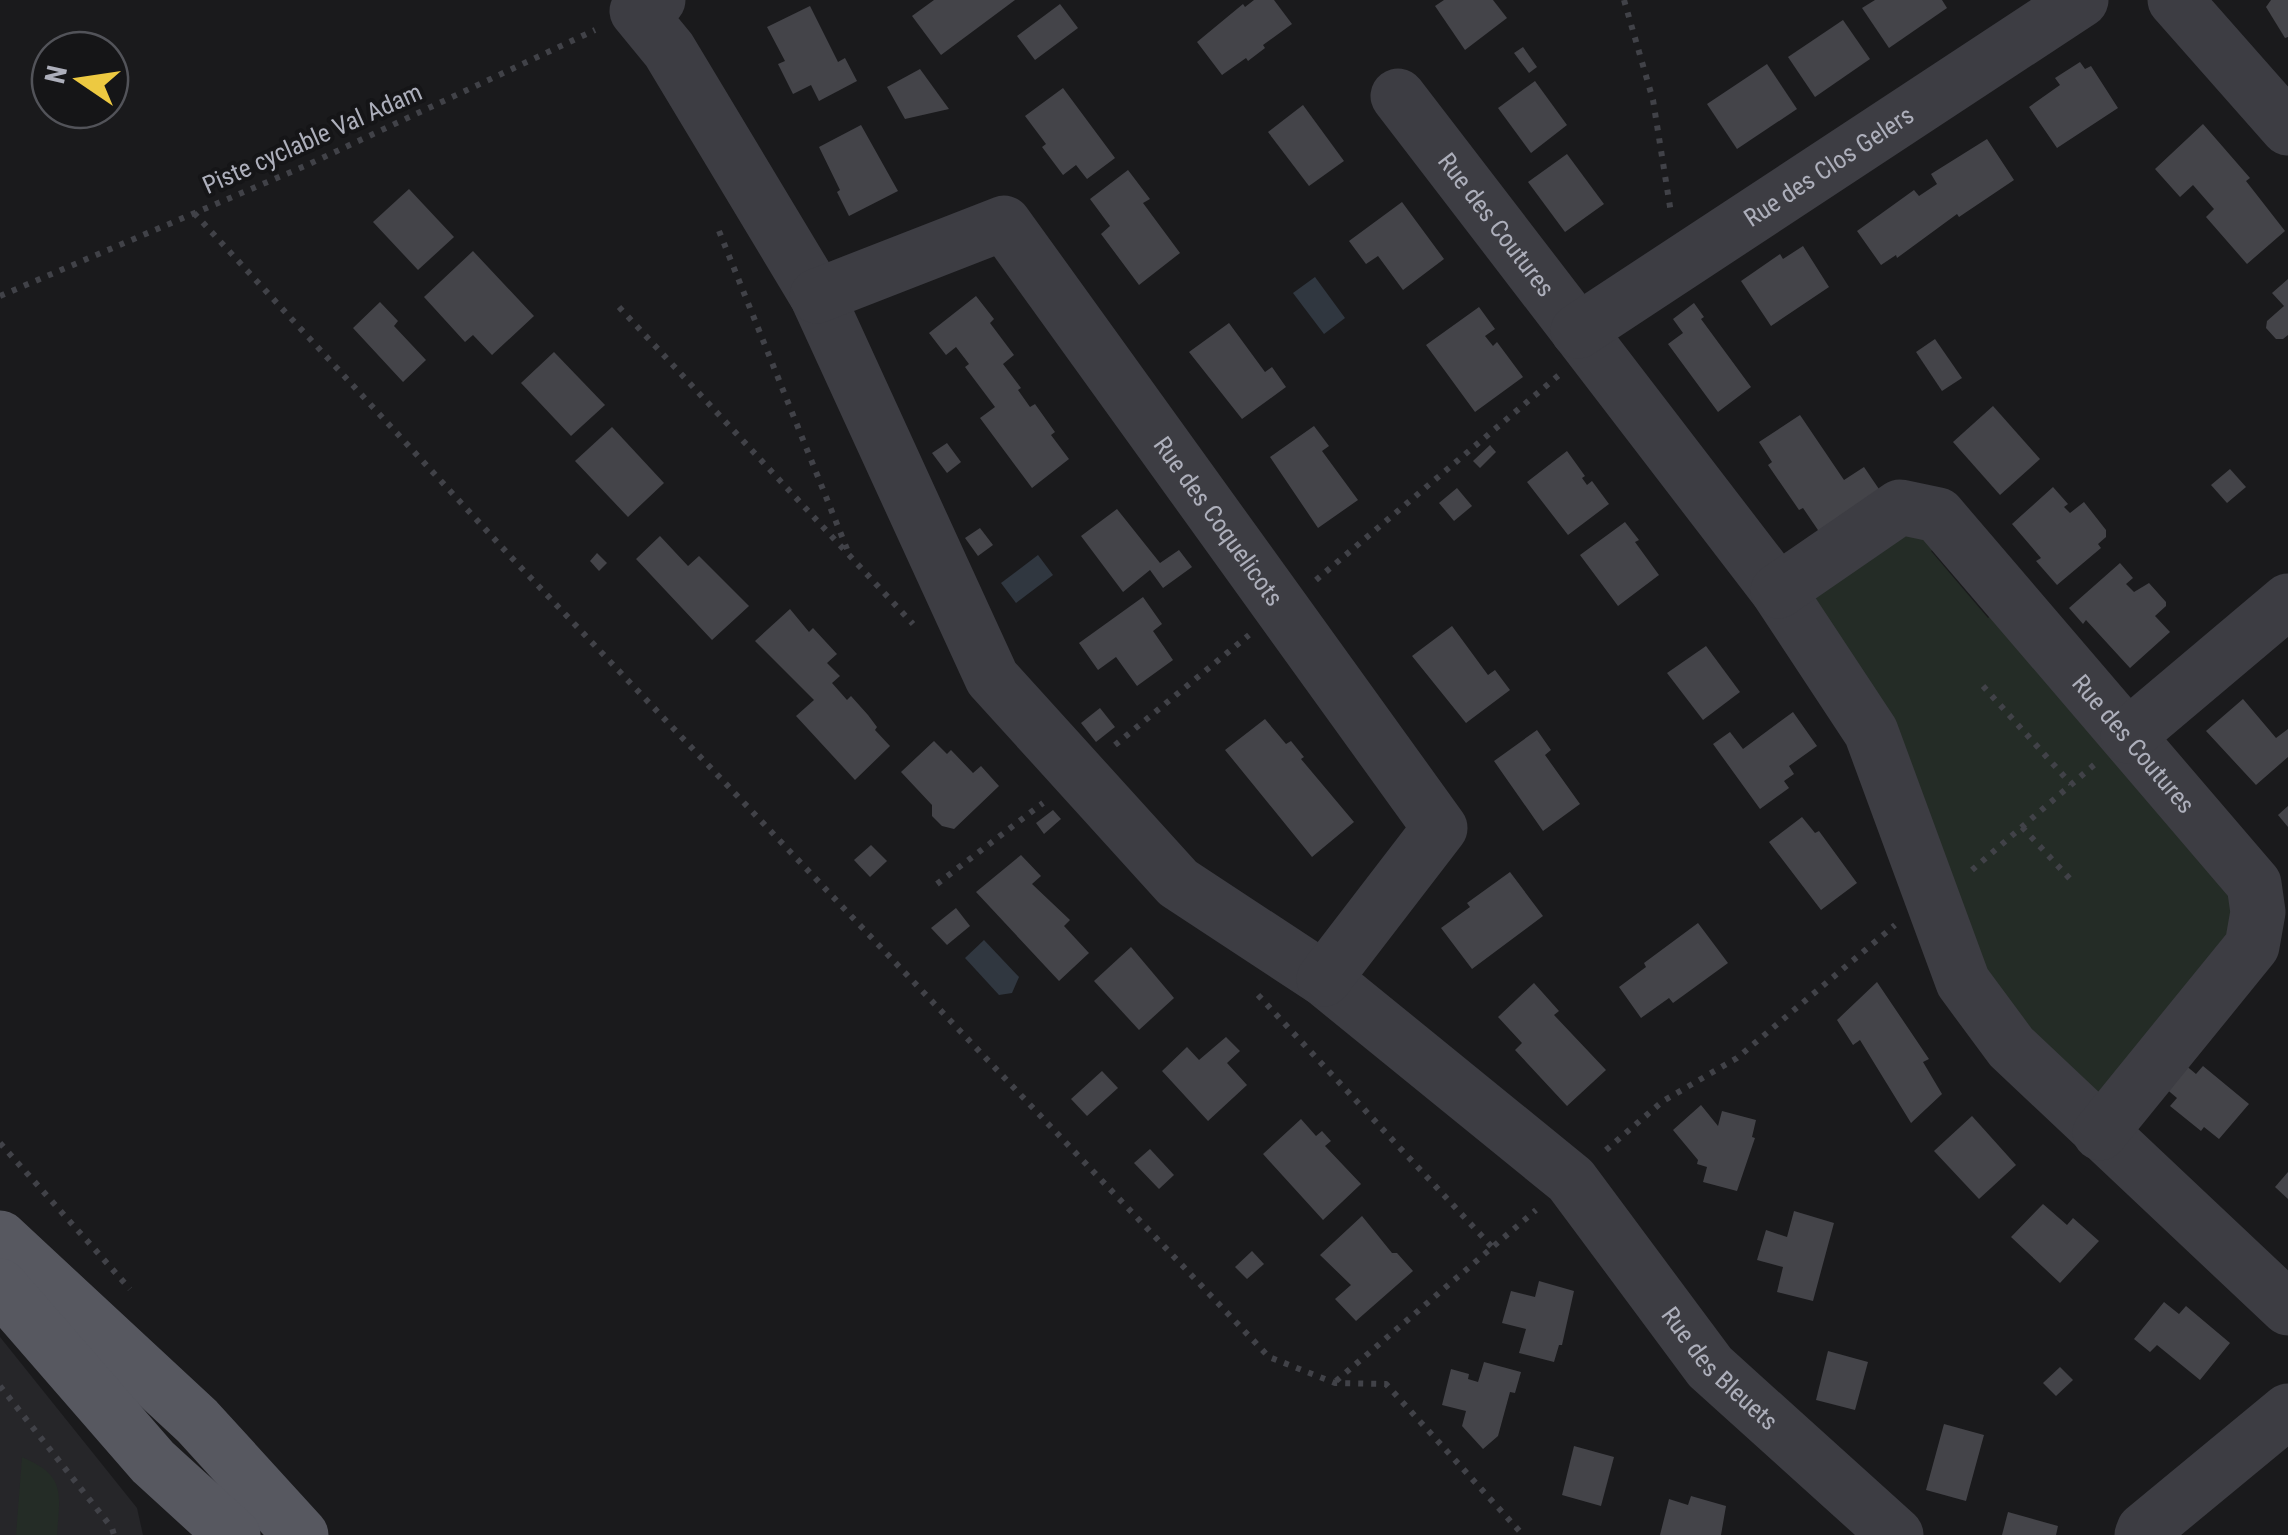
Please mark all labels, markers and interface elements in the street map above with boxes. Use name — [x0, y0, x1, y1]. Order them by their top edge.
north arrow — [30, 30, 130, 130]
text: N — [38, 62, 74, 87]
street label: Piste cyclable Val Adam — [198, 77, 426, 200]
street label: Rue des Clos Gelers — [1739, 100, 1919, 233]
street label: Rue des Coutures — [1432, 147, 1560, 302]
street label: Rue des Coquelicots — [1148, 431, 1289, 612]
street label: Rue des Coutures — [2066, 669, 2201, 819]
street label: Rue des Bleuets — [1655, 1301, 1784, 1436]

